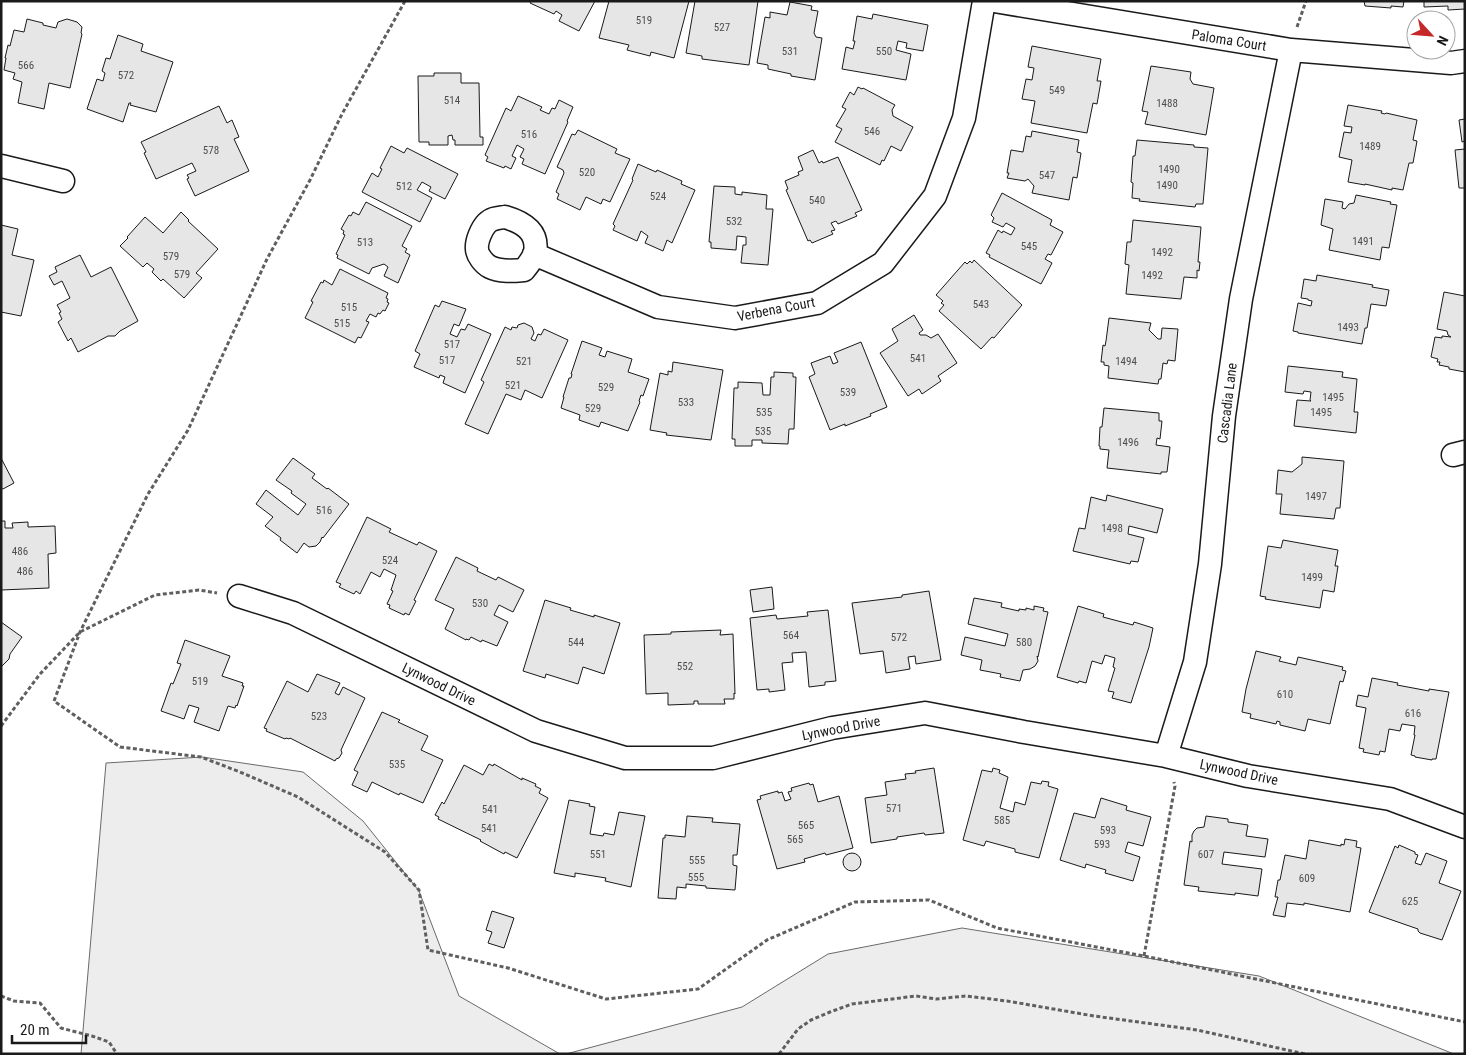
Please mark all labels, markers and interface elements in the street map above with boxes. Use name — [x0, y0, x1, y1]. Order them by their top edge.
north arrow — [1406, 10, 1456, 60]
house number: 519 — [636, 14, 652, 27]
house number: 527 — [714, 21, 730, 34]
street label: Paloma Court — [1190, 26, 1268, 54]
text: N — [1434, 33, 1452, 48]
house number: 531 — [782, 45, 798, 58]
house number: 550 — [876, 45, 892, 58]
house number: 566 — [18, 59, 34, 72]
house number: 572 — [118, 69, 134, 82]
house number: 549 — [1049, 84, 1065, 97]
house number: 514 — [444, 94, 461, 107]
house number: 1488 — [1156, 97, 1178, 110]
house number: 546 — [864, 125, 880, 138]
house number: 516 — [521, 128, 537, 141]
house number: 1489 — [1359, 140, 1381, 153]
house number: 578 — [203, 144, 219, 157]
house number: 1490 — [1158, 163, 1180, 176]
house number: 520 — [579, 166, 595, 179]
house number: 547 — [1039, 169, 1055, 182]
house number: 1490 — [1156, 179, 1178, 192]
house number: 512 — [396, 180, 412, 193]
house number: 524 — [650, 190, 667, 203]
house number: 540 — [809, 194, 825, 207]
house number: 532 — [726, 215, 742, 228]
house number: 1491 — [1352, 235, 1374, 248]
house number: 513 — [357, 236, 373, 249]
house number: 545 — [1021, 240, 1037, 253]
house number: 1492 — [1151, 246, 1173, 259]
house number: 579 — [163, 250, 179, 263]
house number: 579 — [174, 268, 190, 281]
house number: 1492 — [1141, 269, 1163, 282]
street label: Verbena Court — [736, 294, 816, 324]
house number: 543 — [973, 298, 989, 311]
house number: 515 — [341, 301, 357, 314]
house number: 515 — [334, 317, 350, 330]
house number: 1493 — [1337, 321, 1359, 334]
house number: 517 — [444, 338, 460, 351]
house number: 541 — [910, 352, 926, 365]
house number: 517 — [439, 354, 455, 367]
house number: 521 — [516, 355, 532, 368]
house number: 1494 — [1115, 355, 1137, 368]
street label: Cascadia Lane — [1214, 361, 1240, 444]
house number: 521 — [505, 379, 521, 392]
house number: 529 — [598, 381, 614, 394]
house number: 539 — [840, 386, 856, 399]
house number: 1495 — [1322, 391, 1344, 404]
house number: 533 — [678, 396, 694, 409]
house number: 529 — [585, 402, 601, 415]
house number: 535 — [756, 406, 772, 419]
house number: 1495 — [1310, 406, 1332, 419]
house number: 535 — [755, 425, 771, 438]
house number: 1496 — [1117, 436, 1139, 449]
house number: 1497 — [1305, 490, 1327, 503]
house number: 516 — [316, 504, 332, 517]
house number: 1498 — [1101, 522, 1123, 535]
house number: 486 — [12, 545, 28, 558]
house number: 524 — [382, 554, 399, 567]
house number: 486 — [17, 565, 33, 578]
house number: 1499 — [1301, 571, 1323, 584]
house number: 530 — [472, 597, 488, 610]
house number: 564 — [783, 629, 800, 642]
house number: 572 — [891, 631, 907, 644]
house number: 544 — [568, 636, 585, 649]
house number: 580 — [1016, 636, 1032, 649]
street label: Lynwood Drive — [400, 659, 479, 709]
house number: 552 — [677, 660, 693, 673]
house number: 519 — [192, 675, 208, 688]
house number: 610 — [1277, 688, 1293, 701]
house number: 616 — [1405, 707, 1421, 720]
house number: 523 — [311, 710, 327, 723]
street label: Lynwood Drive — [800, 712, 882, 743]
street label: Lynwood Drive — [1198, 756, 1280, 788]
house number: 535 — [389, 758, 405, 771]
house number: 571 — [886, 802, 902, 815]
house number: 541 — [482, 803, 498, 816]
house number: 585 — [994, 814, 1010, 827]
house number: 565 — [798, 819, 814, 832]
house number: 541 — [481, 822, 497, 835]
house number: 593 — [1100, 824, 1116, 837]
house number: 565 — [787, 833, 803, 846]
house number: 593 — [1094, 838, 1110, 851]
house number: 551 — [590, 848, 606, 861]
house number: 607 — [1198, 848, 1214, 861]
house number: 555 — [689, 854, 705, 867]
house number: 555 — [688, 871, 704, 884]
house number: 609 — [1299, 872, 1315, 885]
house number: 625 — [1402, 895, 1418, 908]
scale bar — [12, 1012, 86, 1044]
text: 20 m — [20, 1021, 50, 1039]

